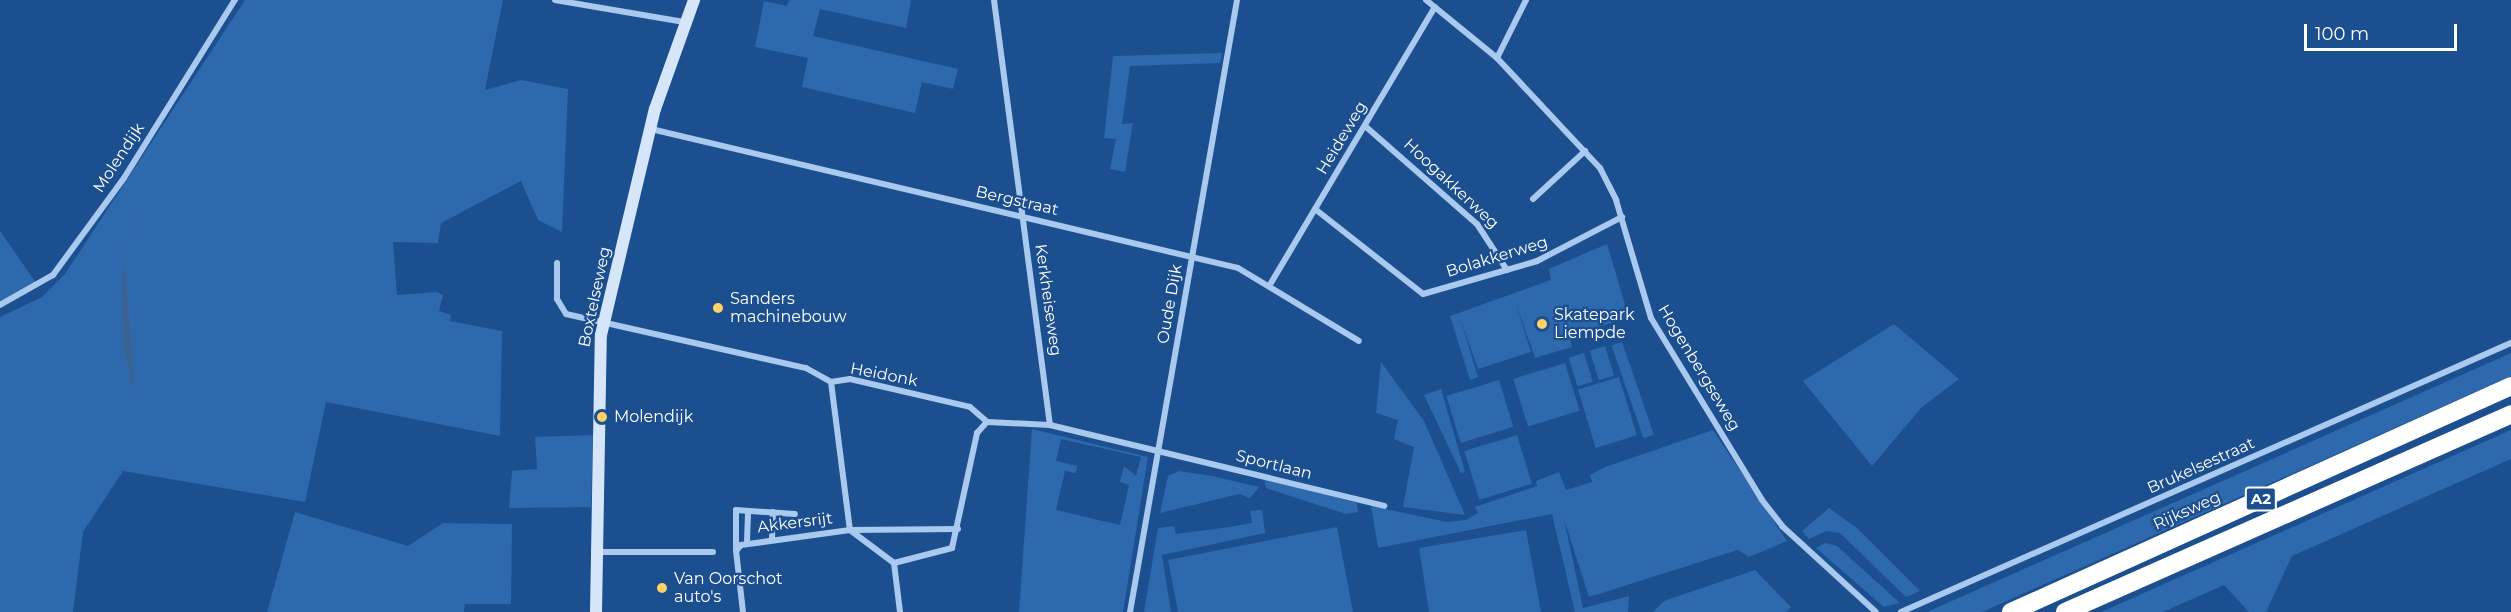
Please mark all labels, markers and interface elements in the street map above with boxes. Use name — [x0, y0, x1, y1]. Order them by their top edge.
scale bar — [2307, 12, 2460, 50]
text: 100 m — [2315, 23, 2369, 45]
street label: Heideweg — [1313, 98, 1371, 178]
street label: Molendijk — [89, 120, 149, 196]
street label: Hoogakkerweg — [1399, 135, 1503, 233]
street label: Bergstraat — [974, 182, 1060, 220]
street label: Bolakkerweg — [1444, 232, 1550, 282]
street label: Kerkheiseweg — [1031, 243, 1065, 357]
street label: Boxtelseweg — [575, 245, 615, 349]
street label: Oude Dijk — [1154, 263, 1186, 345]
place label: Sanders machinebouw — [730, 289, 847, 327]
marker: Sanders machinebouw — [711, 301, 725, 315]
street label: Hogenbergseweg — [1654, 301, 1744, 435]
place label: Skatepark Liempde — [1554, 305, 1635, 343]
marker: Skatepark Liempde — [1535, 317, 1549, 331]
street label: Heidonk — [849, 359, 919, 391]
place label: Molendijk — [614, 407, 693, 427]
marker: Molendijk — [595, 410, 609, 424]
street label: Brukelsestraat — [2144, 434, 2258, 498]
street label: Sportlaan — [1234, 446, 1314, 484]
road number: A2 — [2244, 487, 2278, 511]
street label: Rijksweg — [2150, 488, 2224, 534]
street label: Akkersrijt — [756, 509, 834, 537]
place label: Van Oorschot auto's — [674, 569, 783, 607]
marker: Van Oorschot auto's — [655, 581, 669, 595]

